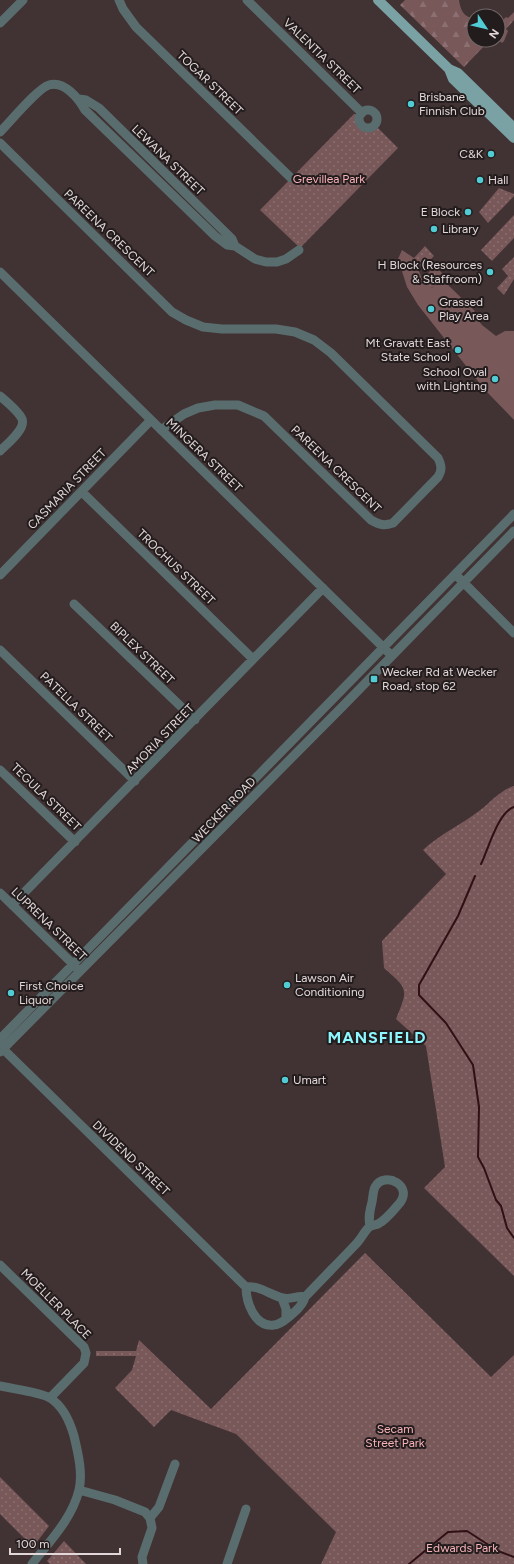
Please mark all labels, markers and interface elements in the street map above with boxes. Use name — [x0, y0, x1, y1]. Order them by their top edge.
north arrow — [466, 8, 506, 48]
street label: VALENTIA STREET — [281, 16, 364, 97]
text: N — [486, 26, 502, 41]
street label: TOGAR STREET — [174, 48, 246, 118]
place label: Brisbane Finnish Club — [419, 90, 485, 118]
marker: Brisbane Finnish Club — [406, 99, 416, 109]
street label: LEWANA STREET — [129, 122, 207, 198]
place label: C&K — [459, 147, 484, 161]
marker: C&K — [486, 149, 496, 159]
park label: Grevillea Park — [293, 172, 365, 186]
place label: Hall — [488, 173, 508, 187]
marker: Hall — [475, 175, 485, 185]
street label: PAREENA CRESCENT — [61, 186, 157, 280]
place label: E Block — [421, 205, 460, 219]
marker: E Block — [463, 207, 473, 217]
place label: Library — [442, 222, 479, 236]
marker: Library — [429, 224, 439, 234]
place label: H Block (Resources & Staffroom) — [378, 258, 482, 286]
marker: H Block (Resources & Staffroom) — [485, 267, 495, 277]
place label: Grassed Play Area — [439, 295, 489, 323]
marker: Grassed Play Area — [426, 304, 436, 314]
place label: Mt Gravatt East State School — [366, 336, 450, 364]
marker: Mt Gravatt East State School — [453, 345, 463, 355]
place label: School Oval with Lighting — [417, 365, 487, 393]
marker: School Oval with Lighting — [490, 374, 500, 384]
street label: MINGERA STREET — [163, 415, 245, 495]
street label: PAREENA CRESCENT — [288, 422, 384, 516]
street label: CASMARIA STREET — [25, 446, 109, 532]
street label: TROCHUS STREET — [134, 526, 218, 608]
street label: BIPLEX STREET — [107, 619, 177, 687]
place label: Wecker Rd at Wecker Road, stop 62 — [382, 665, 497, 693]
street label: PATELLA STREET — [37, 669, 115, 745]
marker: Wecker Rd at Wecker Road, stop 62 — [369, 674, 379, 684]
street label: AMORIA STREET — [123, 701, 197, 777]
street label: TEGULA STREET — [8, 760, 84, 834]
street label: WECKER ROAD — [189, 774, 259, 846]
street label: LUPRENA STREET — [9, 885, 90, 964]
place label: Lawson Air Conditioning — [295, 971, 365, 999]
place label: First Choice Liquor — [19, 979, 84, 1007]
marker: Lawson Air Conditioning — [282, 980, 292, 990]
marker: First Choice Liquor — [6, 988, 16, 998]
district label: MANSFIELD — [328, 1028, 426, 1047]
place label: Umart — [293, 1073, 327, 1087]
marker: Umart — [280, 1075, 290, 1085]
street label: DIVIDEND STREET — [90, 1118, 173, 1198]
street label: MOELLER PLACE — [18, 1266, 94, 1342]
park label: Secam Street Park — [365, 1422, 425, 1450]
scale bar — [10, 1530, 120, 1556]
text: 100 m — [16, 1537, 50, 1551]
park label: Edwards Park — [426, 1541, 498, 1555]

